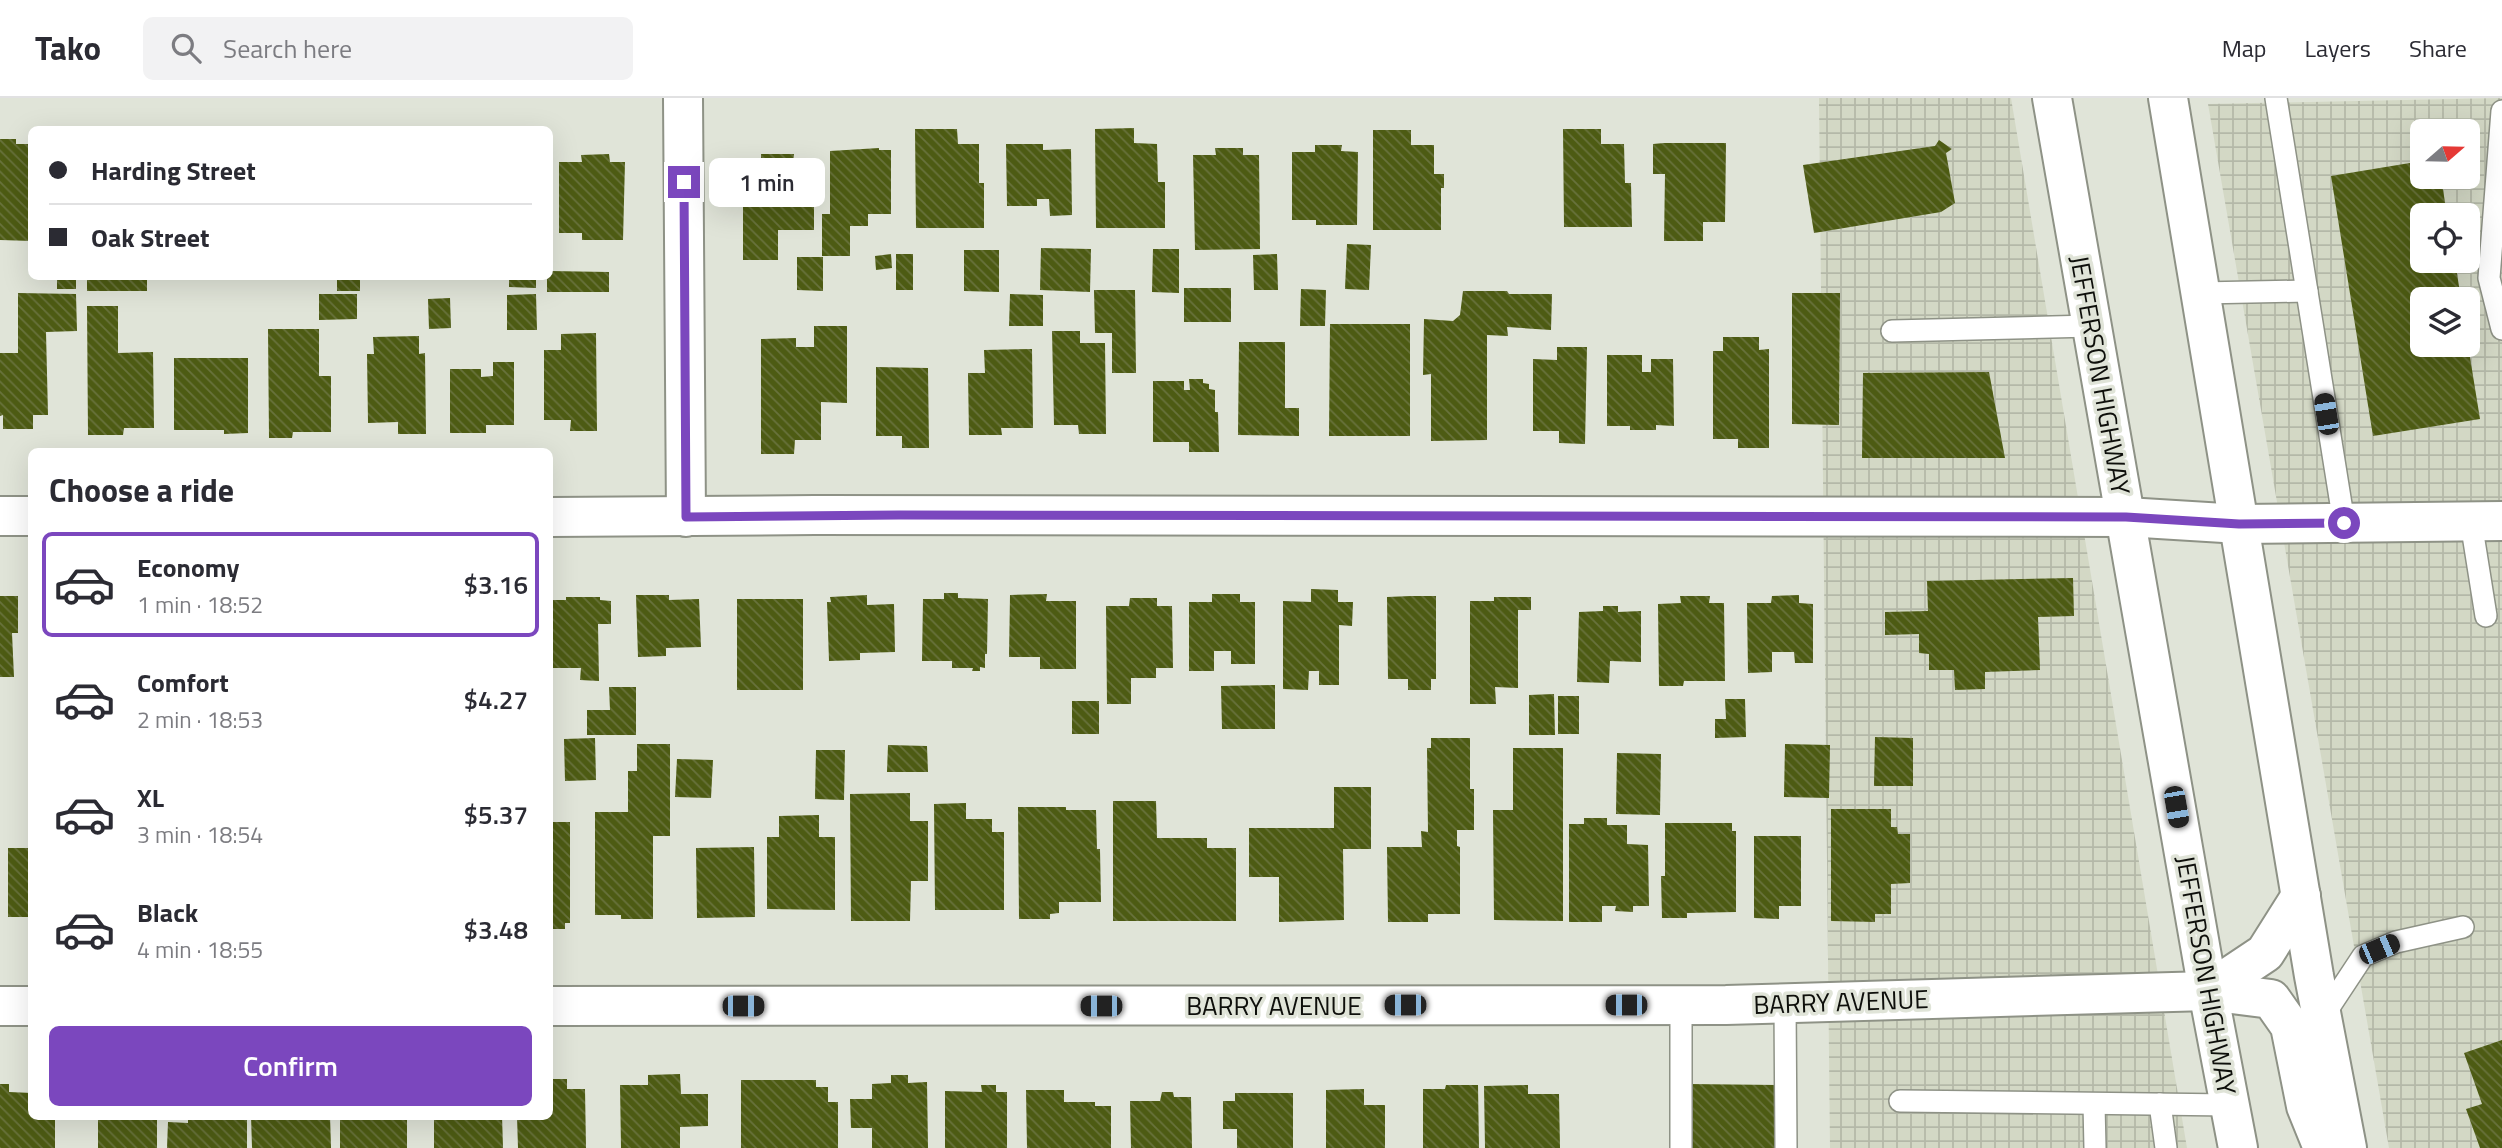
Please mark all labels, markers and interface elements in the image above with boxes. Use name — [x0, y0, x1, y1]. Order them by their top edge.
search box — [143, 17, 633, 80]
text: Tako — [35, 23, 101, 73]
icon: search — [167, 29, 205, 67]
text: Search here — [223, 29, 352, 68]
text: Map — [2222, 30, 2267, 66]
text: Layers — [2305, 30, 2371, 66]
text: Share — [2409, 30, 2467, 66]
north arrow — [2410, 119, 2480, 189]
map controls — [2410, 119, 2480, 357]
text: Harding Street — [91, 151, 256, 190]
callout: 1 min — [708, 158, 824, 206]
text: 1 min — [739, 165, 795, 200]
route end — [668, 166, 700, 198]
button: locate — [2410, 203, 2480, 273]
text: Oak Street — [91, 218, 209, 257]
street label: JEFFERSON HIGHWAY — [2060, 252, 2141, 498]
button: layers — [2410, 287, 2480, 357]
car — [2313, 392, 2340, 436]
text: Choose a ride — [49, 466, 234, 514]
route start — [2328, 507, 2360, 539]
text: Economy — [137, 548, 239, 587]
icon: car — [53, 553, 116, 616]
text: $3.16 — [464, 565, 528, 604]
text: 1 min · 18:52 — [137, 587, 263, 622]
text: Comfort — [137, 663, 229, 702]
icon: car — [53, 668, 116, 731]
text: $4.27 — [464, 680, 528, 719]
text: 2 min · 18:53 — [137, 702, 263, 737]
text: XL — [137, 778, 164, 817]
icon: car — [53, 783, 116, 846]
car — [2163, 784, 2190, 830]
text: $5.37 — [464, 795, 528, 834]
text: 3 min · 18:54 — [137, 817, 263, 852]
street label: JEFFERSON HIGHWAY — [2166, 852, 2247, 1098]
text: Black — [137, 893, 198, 932]
icon: car — [53, 898, 116, 961]
text: $3.48 — [464, 910, 528, 949]
car — [2356, 931, 2403, 967]
text: 4 min · 18:55 — [137, 932, 263, 967]
street label: BARRY AVENUE — [1753, 979, 1929, 1024]
street label: BARRY AVENUE — [1186, 986, 1362, 1025]
car — [1385, 995, 1427, 1016]
car — [1606, 995, 1648, 1016]
car — [723, 996, 765, 1017]
car — [1081, 996, 1123, 1017]
button: Confirm — [49, 1026, 532, 1106]

